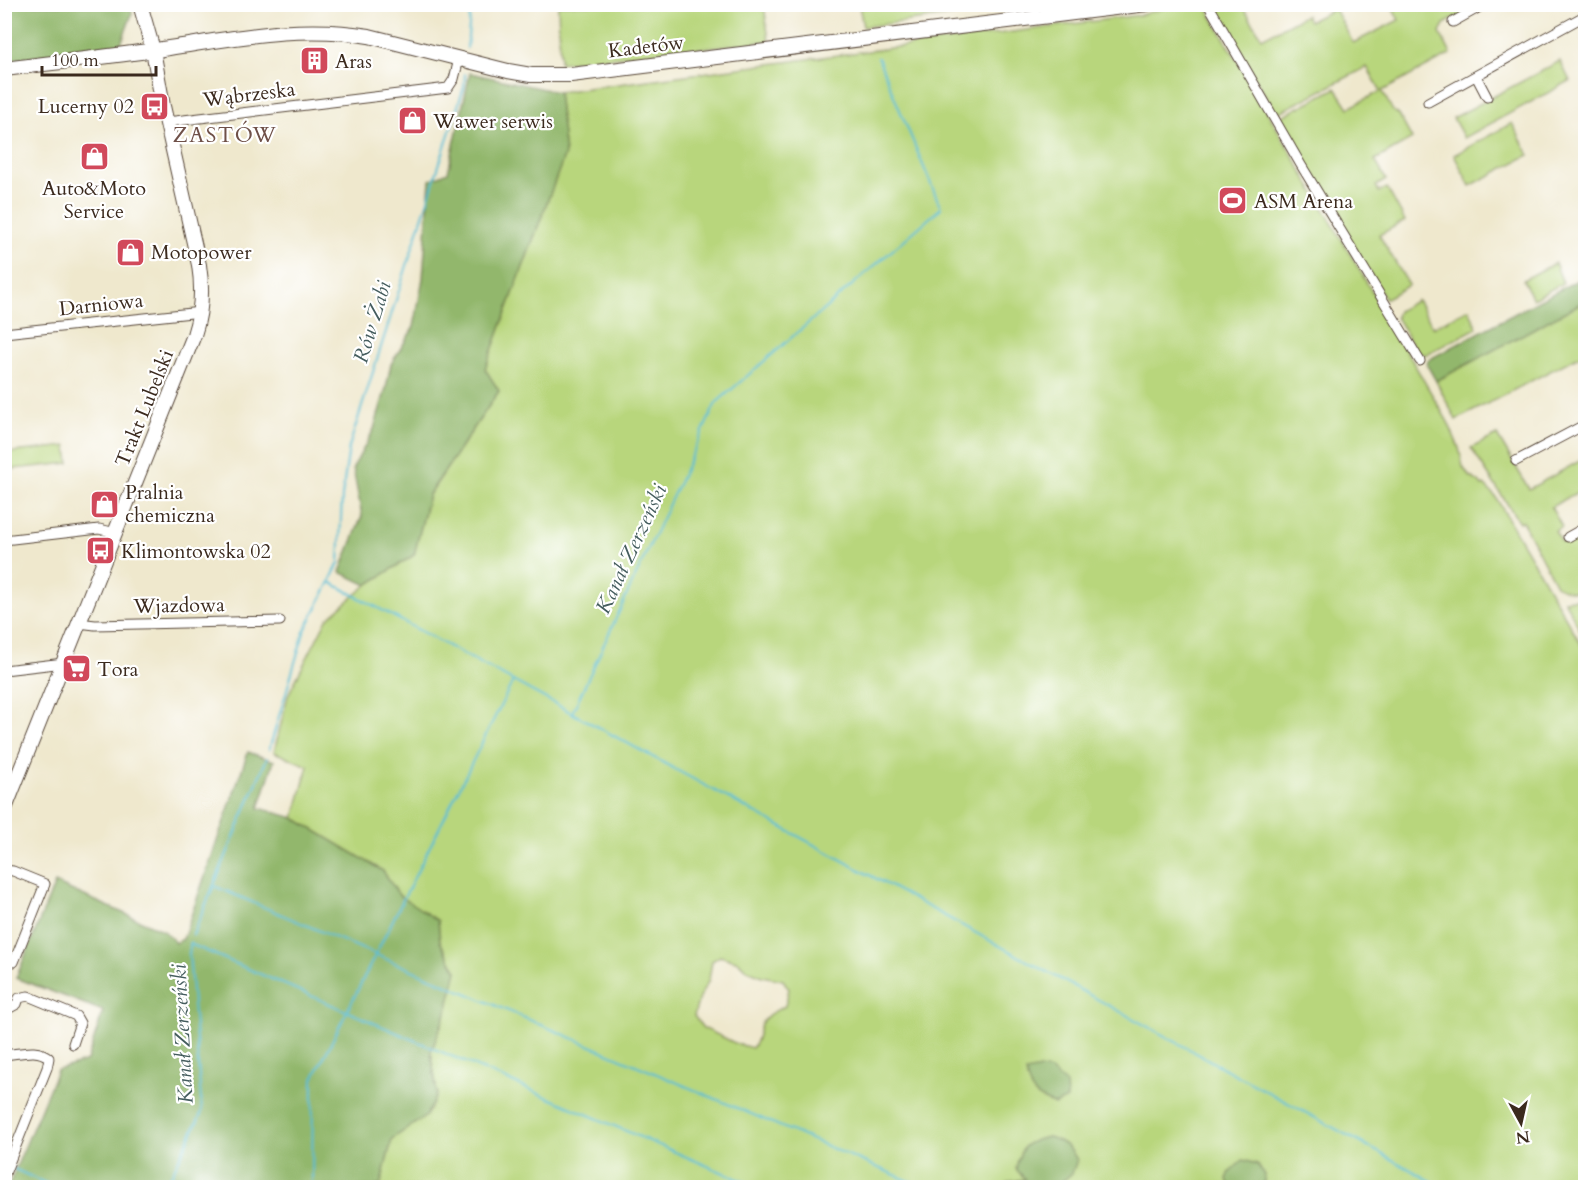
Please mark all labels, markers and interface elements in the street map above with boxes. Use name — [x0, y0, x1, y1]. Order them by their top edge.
street label: Kadetów — [606, 28, 686, 65]
scale bar — [42, 39, 156, 77]
building icon: Aras — [298, 45, 330, 77]
text: 100 m — [51, 48, 99, 73]
place label: Aras — [335, 48, 372, 75]
street label: Wąbrzeska — [200, 75, 297, 114]
bus stop icon: Lucerny 02 — [139, 90, 171, 122]
place label: Lucerny 02 — [38, 93, 134, 120]
shop icon: Wawer serwis — [396, 105, 428, 137]
place label: Wawer serwis — [432, 108, 553, 135]
district label: ZASTÓW — [173, 120, 277, 150]
shop icon: Auto&Moto Service — [78, 141, 110, 173]
place label: Auto&Moto Service — [42, 175, 146, 225]
sports icon: ASM Arena — [1217, 185, 1249, 217]
place label: ASM Arena — [1254, 188, 1353, 215]
shop icon: Motopower — [114, 236, 146, 268]
place label: Motopower — [151, 239, 252, 266]
water label: Rów Żabi — [346, 277, 399, 367]
street label: Darniowa — [58, 287, 145, 322]
street label: Trakt Lubelski — [109, 345, 180, 471]
place label: Pralnia chemiczna — [125, 479, 215, 529]
water label: Kanał Zerzeński — [589, 479, 674, 619]
shop icon: Pralnia chemiczna — [88, 488, 120, 520]
bus stop icon: Klimontowska 02 — [84, 535, 116, 567]
place label: Klimontowska 02 — [121, 538, 271, 565]
street label: Wjazdowa — [132, 591, 225, 620]
supermarket icon: Tora — [60, 653, 92, 685]
place label: Tora — [97, 656, 139, 683]
water label: Kanał Zerzeński — [164, 963, 201, 1105]
north arrow — [1491, 1093, 1551, 1153]
text: N — [1514, 1125, 1531, 1149]

